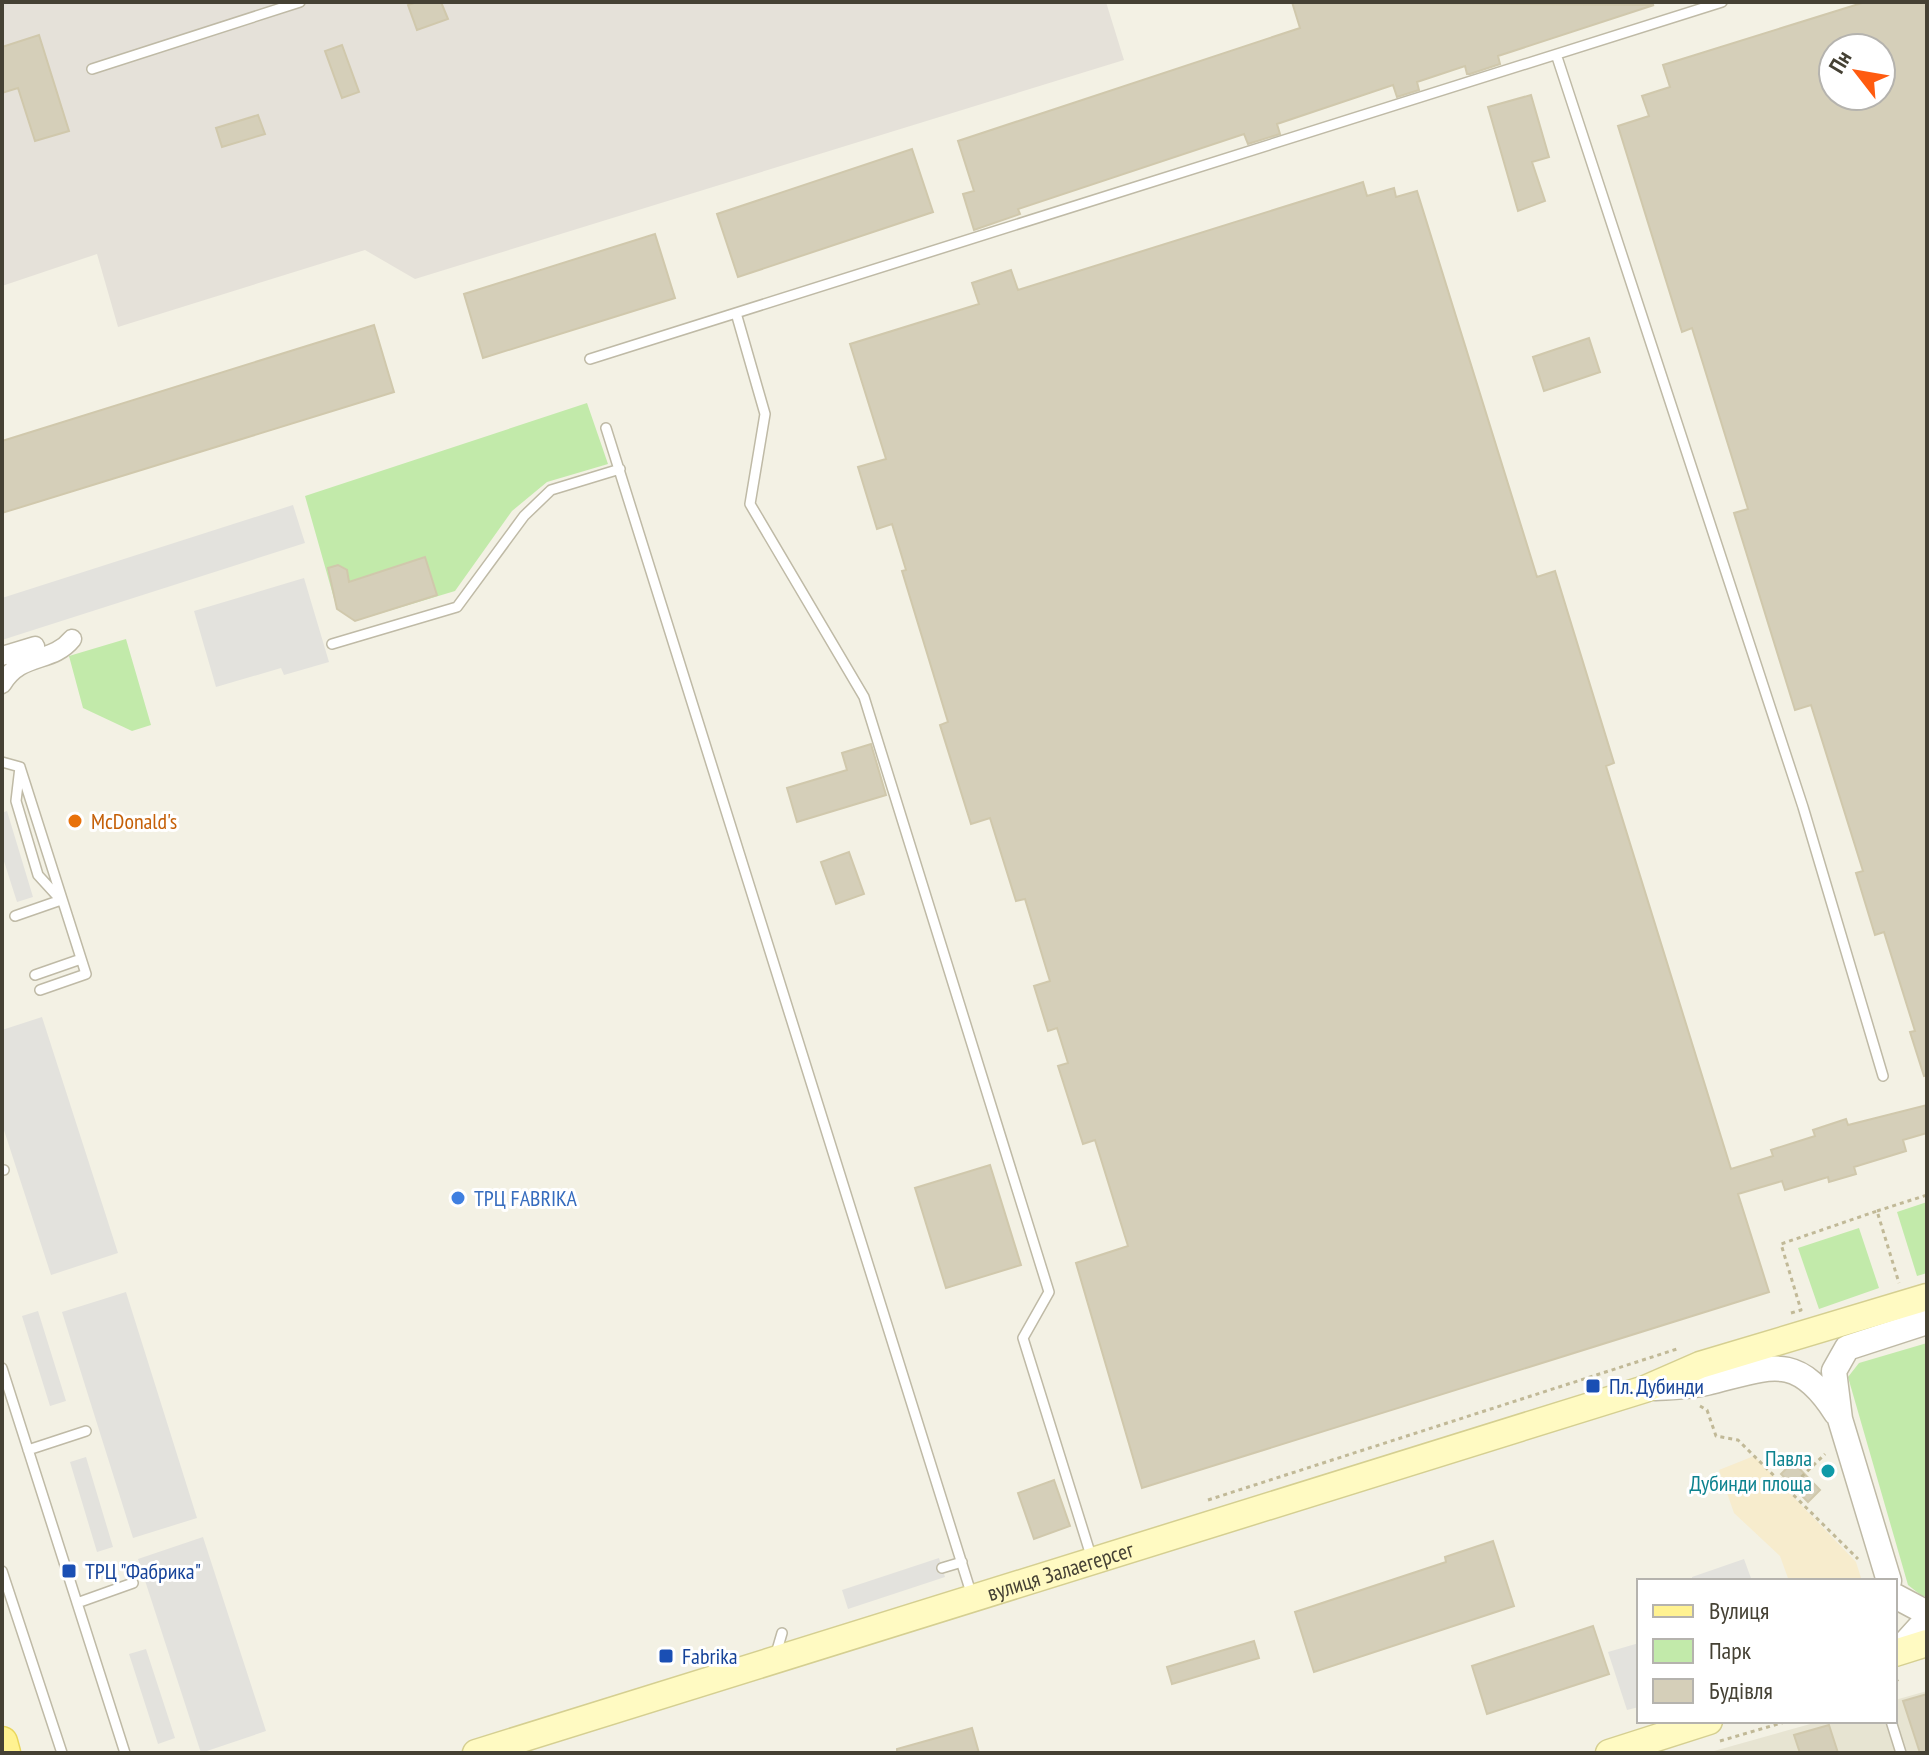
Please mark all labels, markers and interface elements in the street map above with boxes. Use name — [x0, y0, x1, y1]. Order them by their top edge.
north arrow — [1817, 32, 1897, 112]
text: Пн — [1822, 45, 1857, 78]
place label: McDonald's — [91, 807, 177, 835]
marker: McDonald's — [66, 812, 84, 830]
place label: ТРЦ FABRIKA — [474, 1184, 577, 1212]
marker: ТРЦ FABRIKA — [449, 1189, 467, 1207]
place label: Пл. Дубинди — [1609, 1372, 1704, 1400]
marker: Пл. Дубинди — [1584, 1377, 1602, 1395]
place label: Павла Дубинди площа — [1689, 1444, 1812, 1497]
marker: Павла Дубинди площа — [1819, 1462, 1837, 1480]
street label: вулиця Залаегерсег — [984, 1535, 1137, 1607]
place label: ТРЦ "Фабрика" — [85, 1557, 201, 1585]
marker: ТРЦ "Фабрика" — [60, 1562, 78, 1580]
legend — [1637, 1579, 1897, 1723]
text: Вулиця — [1709, 1595, 1769, 1626]
text: Парк — [1709, 1635, 1752, 1666]
place label: Fabrika — [682, 1642, 738, 1670]
marker: Fabrika — [657, 1647, 675, 1665]
text: Будівля — [1709, 1675, 1773, 1706]

